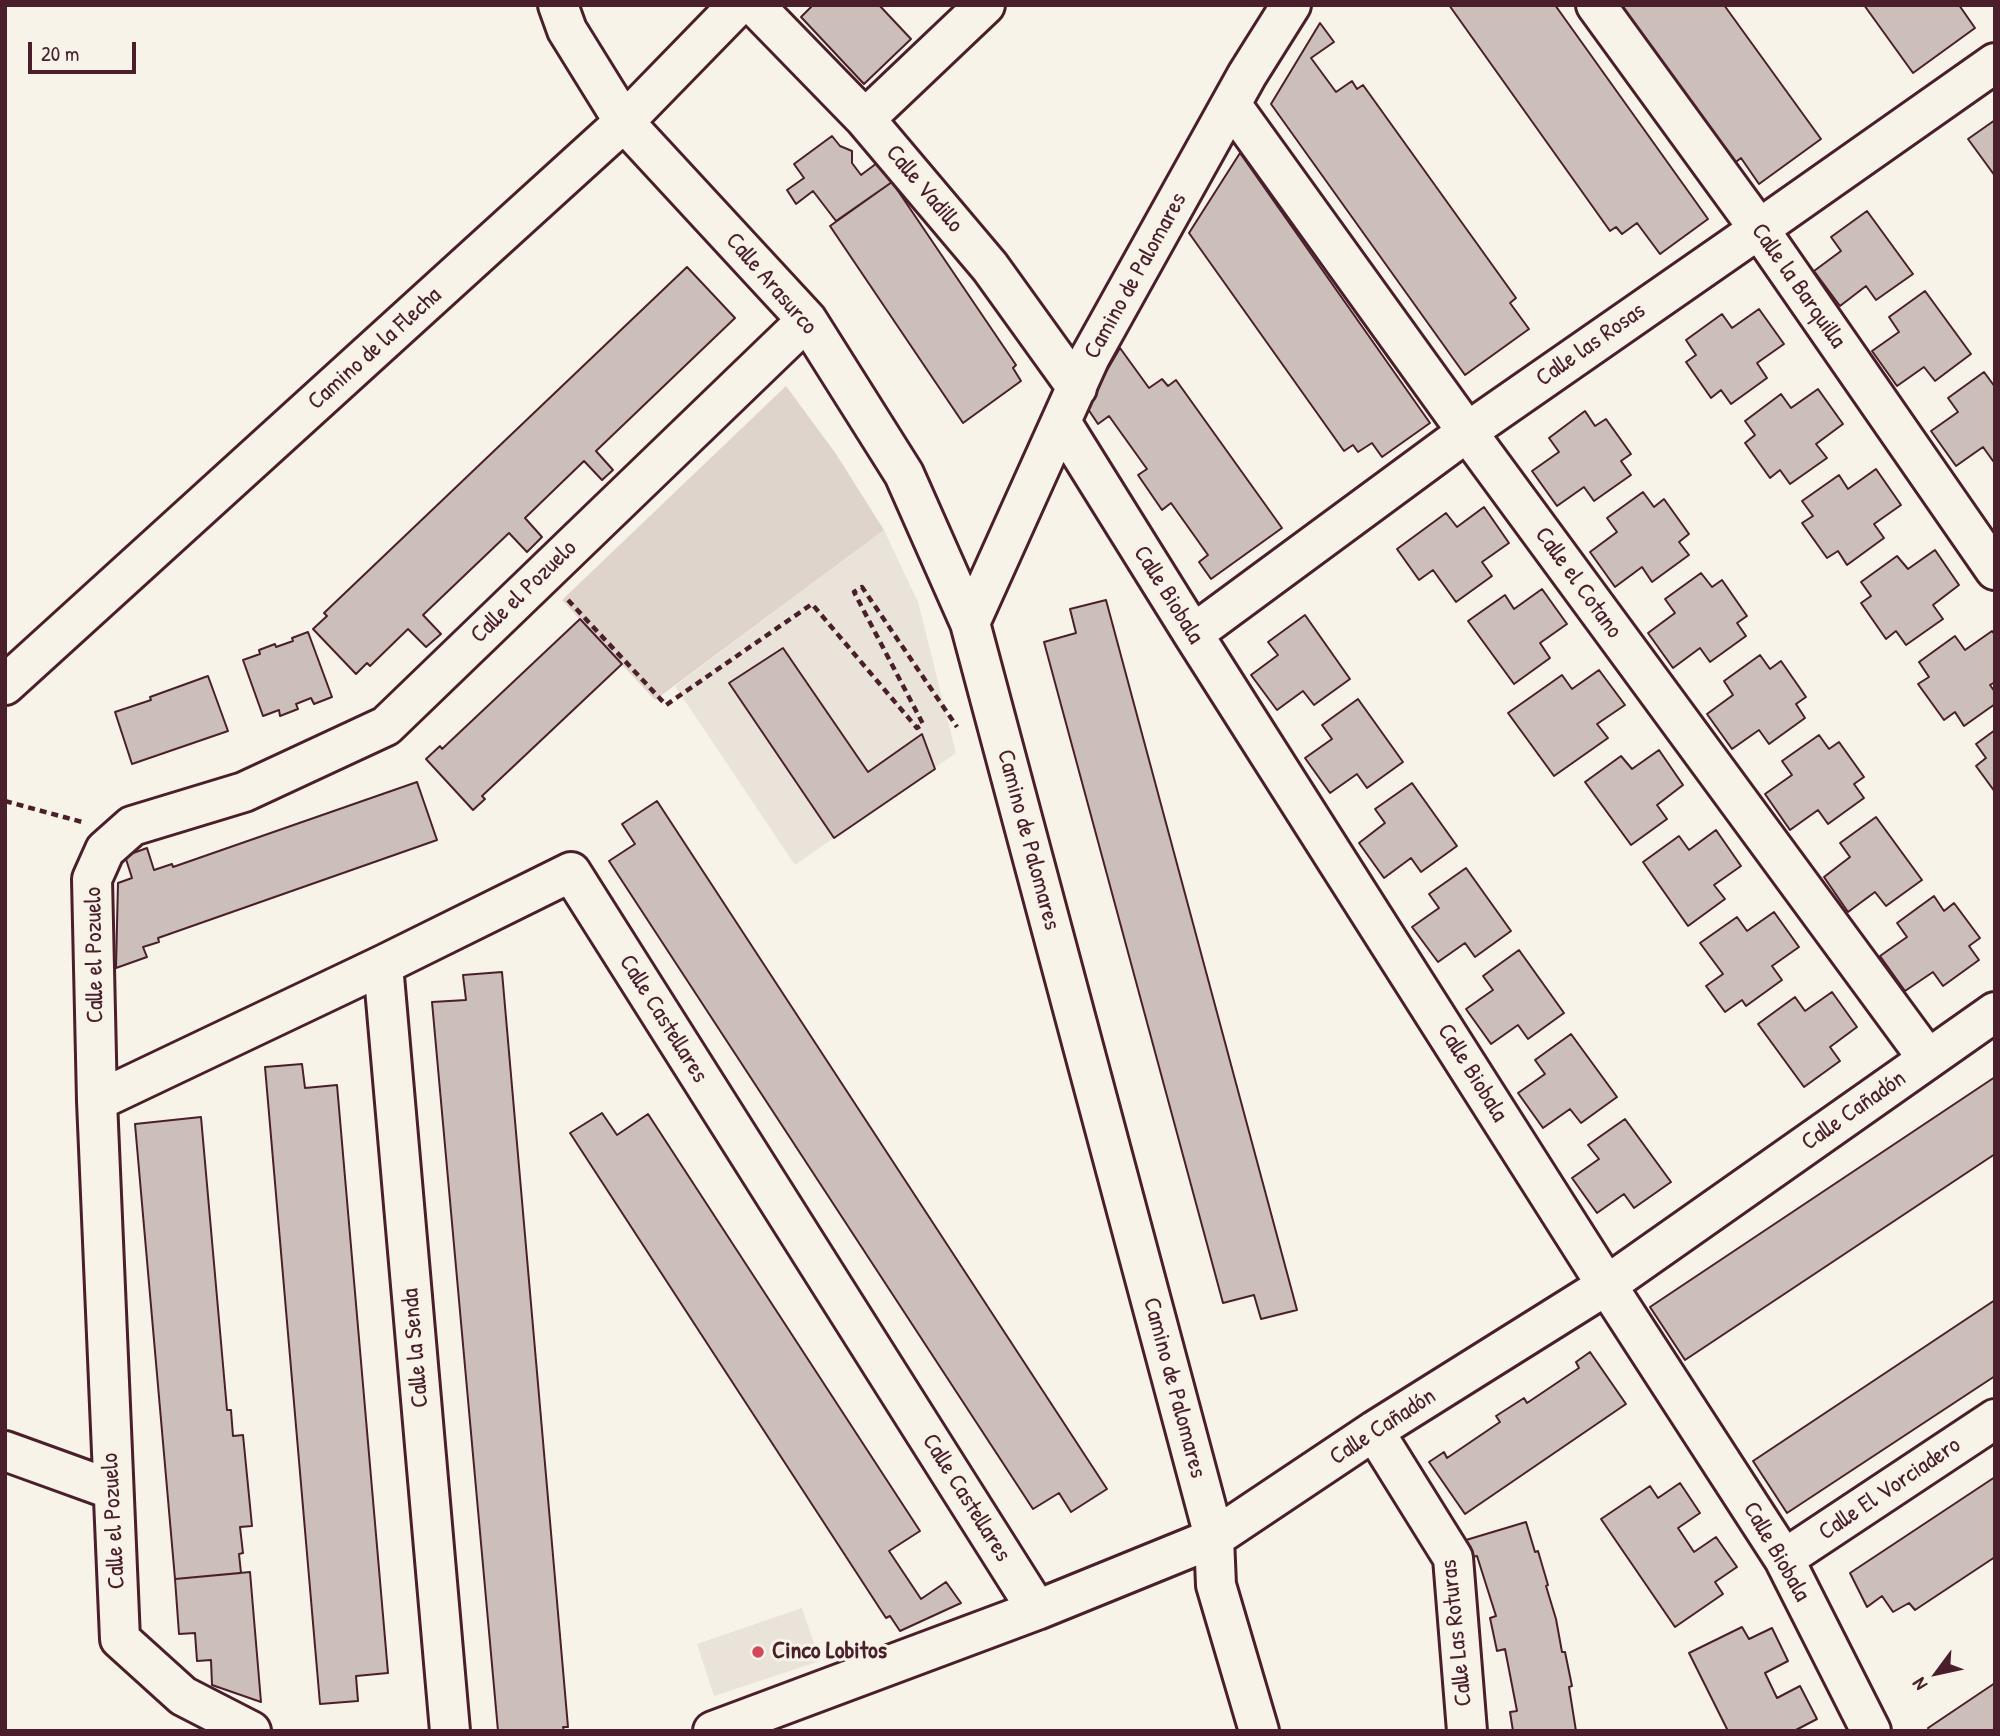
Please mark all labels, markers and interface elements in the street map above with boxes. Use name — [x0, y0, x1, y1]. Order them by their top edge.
scale bar — [32, 28, 140, 72]
text: 20 m — [41, 39, 79, 68]
street label: Calle Vadillo — [879, 139, 969, 239]
street label: Camino de Palomares — [1078, 188, 1194, 364]
street label: Calle la Barquilla — [1744, 218, 1852, 354]
street label: Calle Arasurco — [719, 227, 823, 341]
street label: Camino de la Flecha — [302, 281, 448, 417]
street label: Calle las Rosas — [1531, 297, 1651, 393]
street label: Calle el Cotano — [1528, 522, 1628, 644]
street label: Calle el Pozuelo — [465, 534, 583, 650]
street label: Calle Biobala — [1127, 541, 1209, 649]
street label: Camino de Palomares — [990, 747, 1066, 933]
street label: Calle el Pozuelo — [79, 887, 111, 1023]
street label: Calle Castellares — [612, 950, 714, 1088]
street label: Calle Biobala — [1431, 1019, 1513, 1127]
street label: Calle Cañadón — [1796, 1065, 1912, 1157]
street label: Calle la Senda — [396, 1287, 436, 1409]
street label: Camino de Palomares — [1136, 1295, 1212, 1481]
street label: Calle Cañadón — [1325, 1382, 1441, 1472]
street label: Calle Castellares — [915, 1429, 1017, 1567]
street label: Calle El Vorciadero — [1814, 1431, 1966, 1547]
street label: Calle el Pozuelo — [96, 1452, 132, 1590]
street label: Calle Biobala — [1736, 1497, 1816, 1607]
street label: Calle Las Roturas — [1435, 1558, 1479, 1708]
place label: Cinco Lobitos — [772, 1638, 887, 1666]
north arrow — [1902, 1638, 1972, 1708]
marker: Cinco Lobitos — [750, 1644, 766, 1660]
text: N — [1906, 1673, 1933, 1696]

